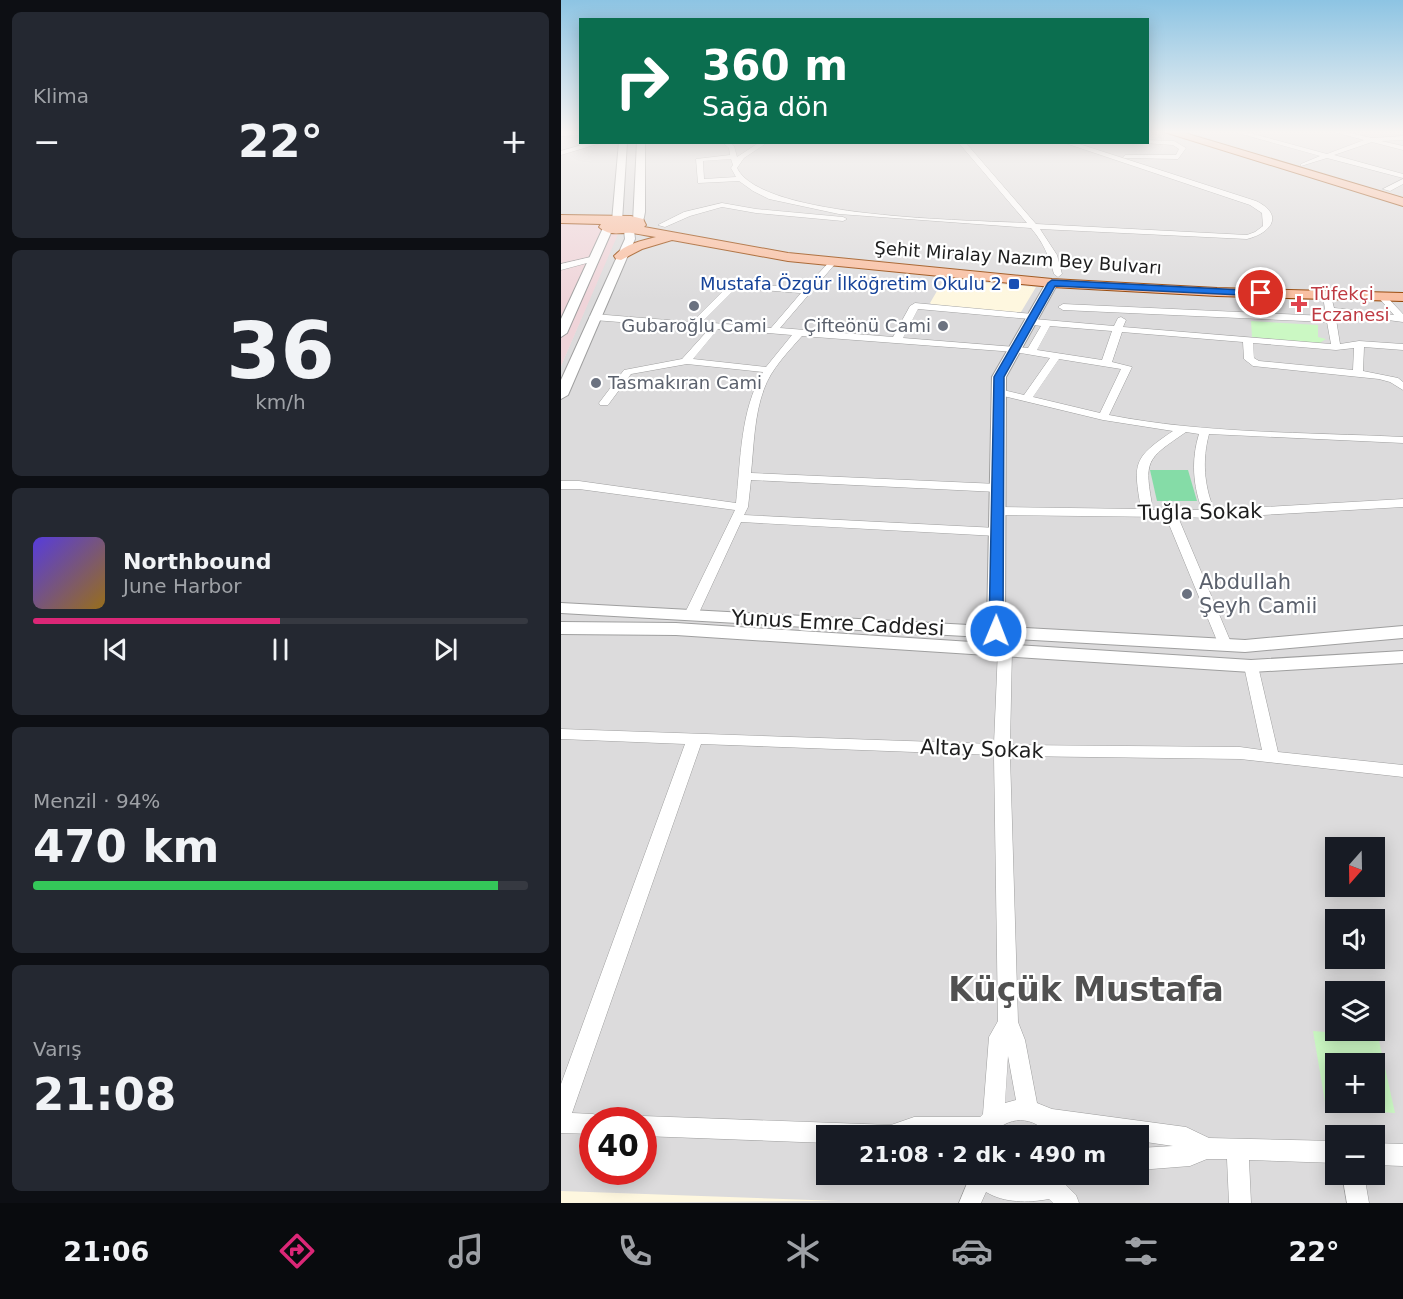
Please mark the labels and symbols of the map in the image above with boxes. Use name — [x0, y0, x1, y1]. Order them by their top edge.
street label: Şehit Miralay Nazım Bey Bulvarı — [874, 237, 1162, 278]
pin — [1235, 267, 1286, 318]
place label: Mustafa Özgür İlköğretim Okulu 2 — [700, 273, 1002, 294]
marker: Mustafa Özgür İlköğretim Okulu 2 — [1007, 277, 1021, 291]
place label: Tüfekçi Eczanesi — [1310, 283, 1390, 325]
marker: Tüfekçi Eczanesi — [1292, 297, 1306, 311]
marker: Gubaroğlu Cami — [687, 299, 701, 313]
place label: Gubaroğlu Cami — [621, 315, 767, 336]
place label: Çifteönü Cami — [804, 315, 931, 336]
marker: Çifteönü Cami — [936, 319, 950, 333]
place label: Tasmakıran Cami — [607, 372, 762, 393]
marker: Tasmakıran Cami — [589, 376, 603, 390]
street label: Tuğla Sokak — [1136, 499, 1263, 525]
place label: Abdullah Şeyh Camii — [1199, 570, 1317, 618]
marker: Abdullah Şeyh Camii — [1180, 587, 1194, 601]
position arrow — [964, 599, 1028, 663]
street label: Yunus Emre Caddesi — [730, 605, 945, 641]
street label: Altay Sokak — [920, 735, 1045, 763]
north arrow — [1325, 837, 1385, 897]
district label: Küçük Mustafa — [948, 970, 1224, 1009]
speed limit sign: 40 — [579, 1107, 657, 1185]

